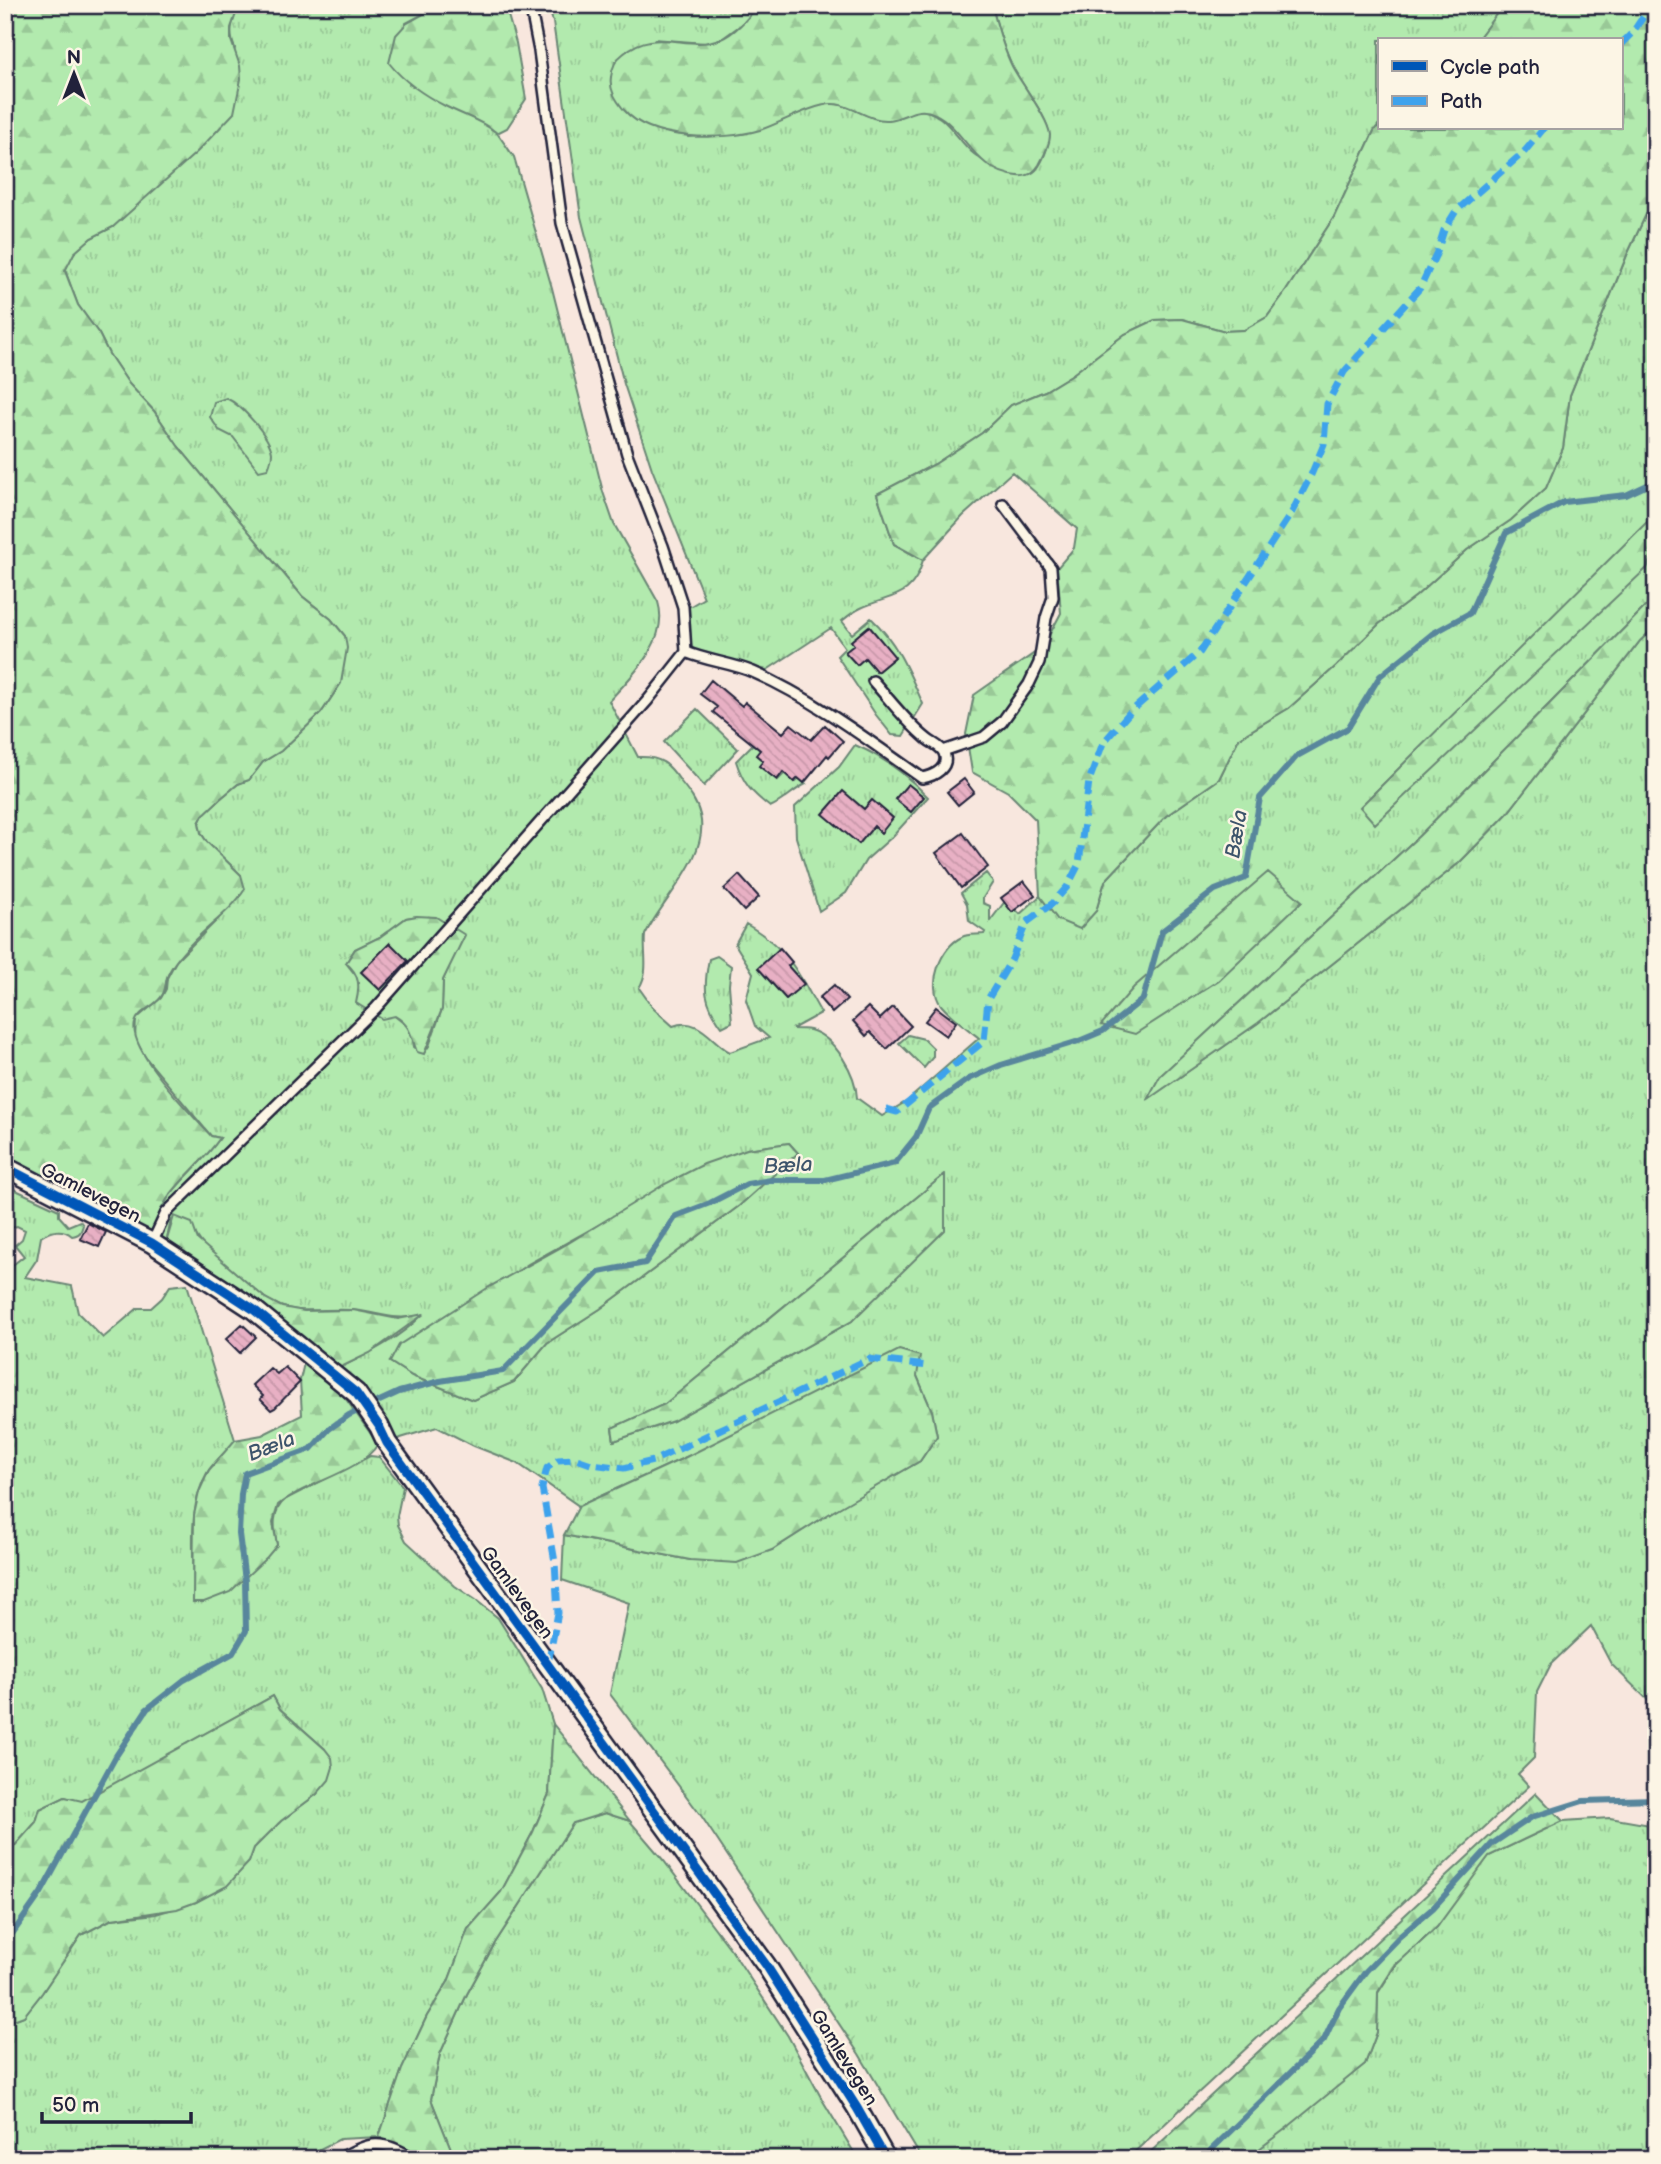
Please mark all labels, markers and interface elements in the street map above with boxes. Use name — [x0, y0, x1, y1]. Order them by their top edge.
north arrow — [38, 38, 108, 108]
legend — [1378, 38, 1622, 130]
text: N — [67, 47, 81, 70]
text: Cycle path — [1440, 55, 1540, 80]
text: Path — [1440, 89, 1482, 114]
water label: Bæla — [1220, 808, 1253, 860]
water label: Bæla — [763, 1152, 813, 1179]
street label: Gamlevegen — [36, 1158, 144, 1228]
water label: Bæla — [244, 1426, 299, 1467]
street label: Gamlevegen — [475, 1542, 558, 1644]
street label: Gamlevegen — [805, 2005, 882, 2110]
scale bar — [42, 2080, 191, 2124]
text: 50 m — [52, 2093, 99, 2118]

